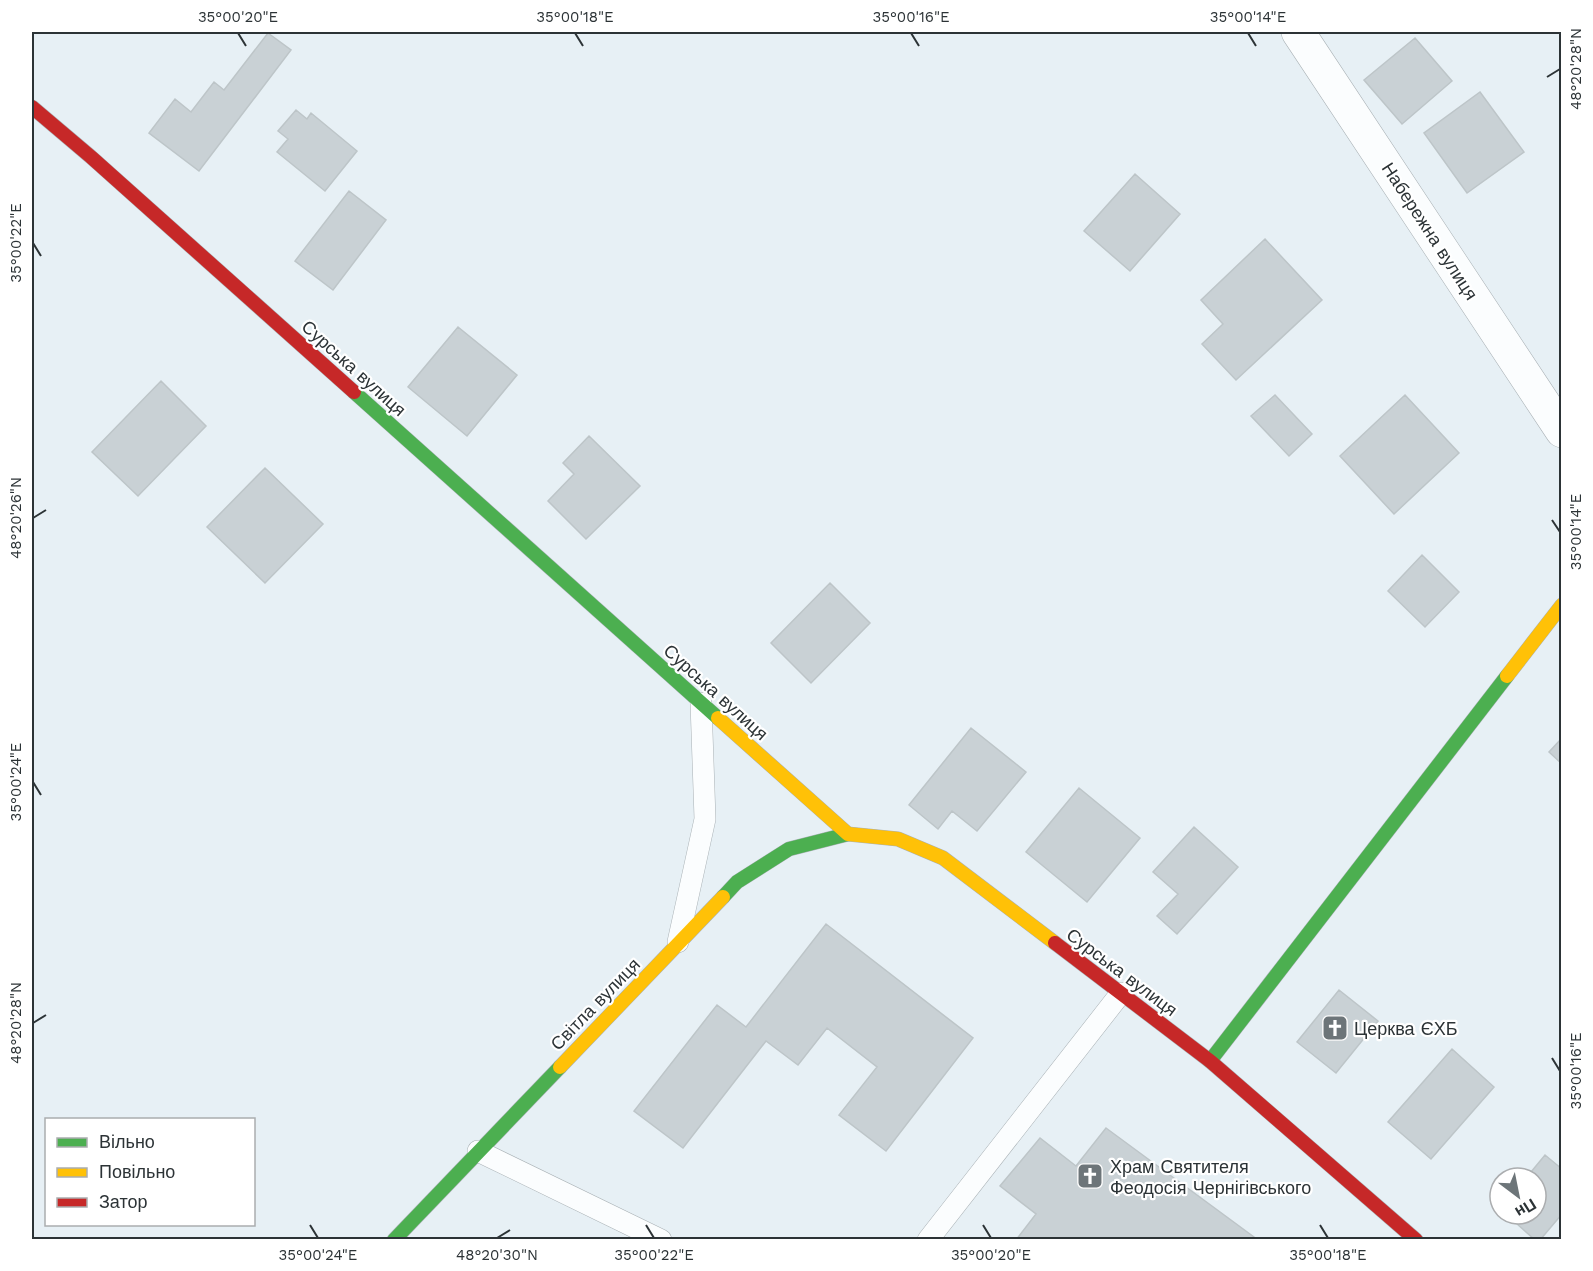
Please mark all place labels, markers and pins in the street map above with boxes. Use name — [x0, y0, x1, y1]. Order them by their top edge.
church icon: Церква ЄХБ — [1320, 1013, 1350, 1043]
place label: Церква ЄХБ — [1354, 1018, 1457, 1039]
place label: Храм Святителя Феодосія Чернігівського — [1110, 1156, 1311, 1198]
church icon: Храм Святителя Феодосія Чернігівського — [1075, 1161, 1105, 1191]

